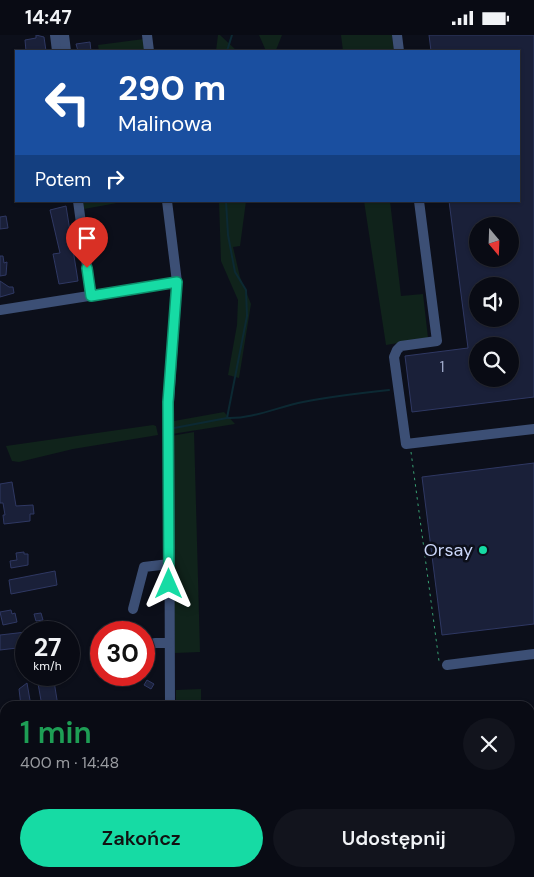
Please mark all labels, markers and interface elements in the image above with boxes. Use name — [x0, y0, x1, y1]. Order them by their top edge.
text: 14:47 — [25, 5, 72, 30]
text: 290 m — [118, 65, 226, 111]
icon: left — [35, 70, 100, 135]
text: Malinowa — [118, 109, 212, 138]
icon: right — [101, 165, 129, 193]
text: Potem — [35, 167, 91, 192]
pin — [66, 217, 108, 268]
north arrow — [469, 217, 519, 267]
map controls — [469, 217, 519, 387]
icon: arrive — [73, 224, 101, 252]
button: sound — [469, 277, 519, 327]
button: search — [469, 337, 519, 387]
house number: 1 — [440, 357, 444, 377]
place label: Orsay — [424, 538, 473, 562]
marker: Orsay — [477, 544, 489, 556]
position arrow — [142, 557, 194, 609]
speed limit sign: 30 — [90, 621, 155, 686]
text: 27 — [34, 631, 61, 664]
text: km/h — [33, 658, 62, 674]
text: 1 min — [20, 713, 92, 752]
button: close — [463, 718, 515, 770]
text: 400 m · 14:48 — [20, 752, 119, 773]
button: Zakończ — [20, 809, 263, 867]
button: Udostępnij — [273, 809, 515, 867]

